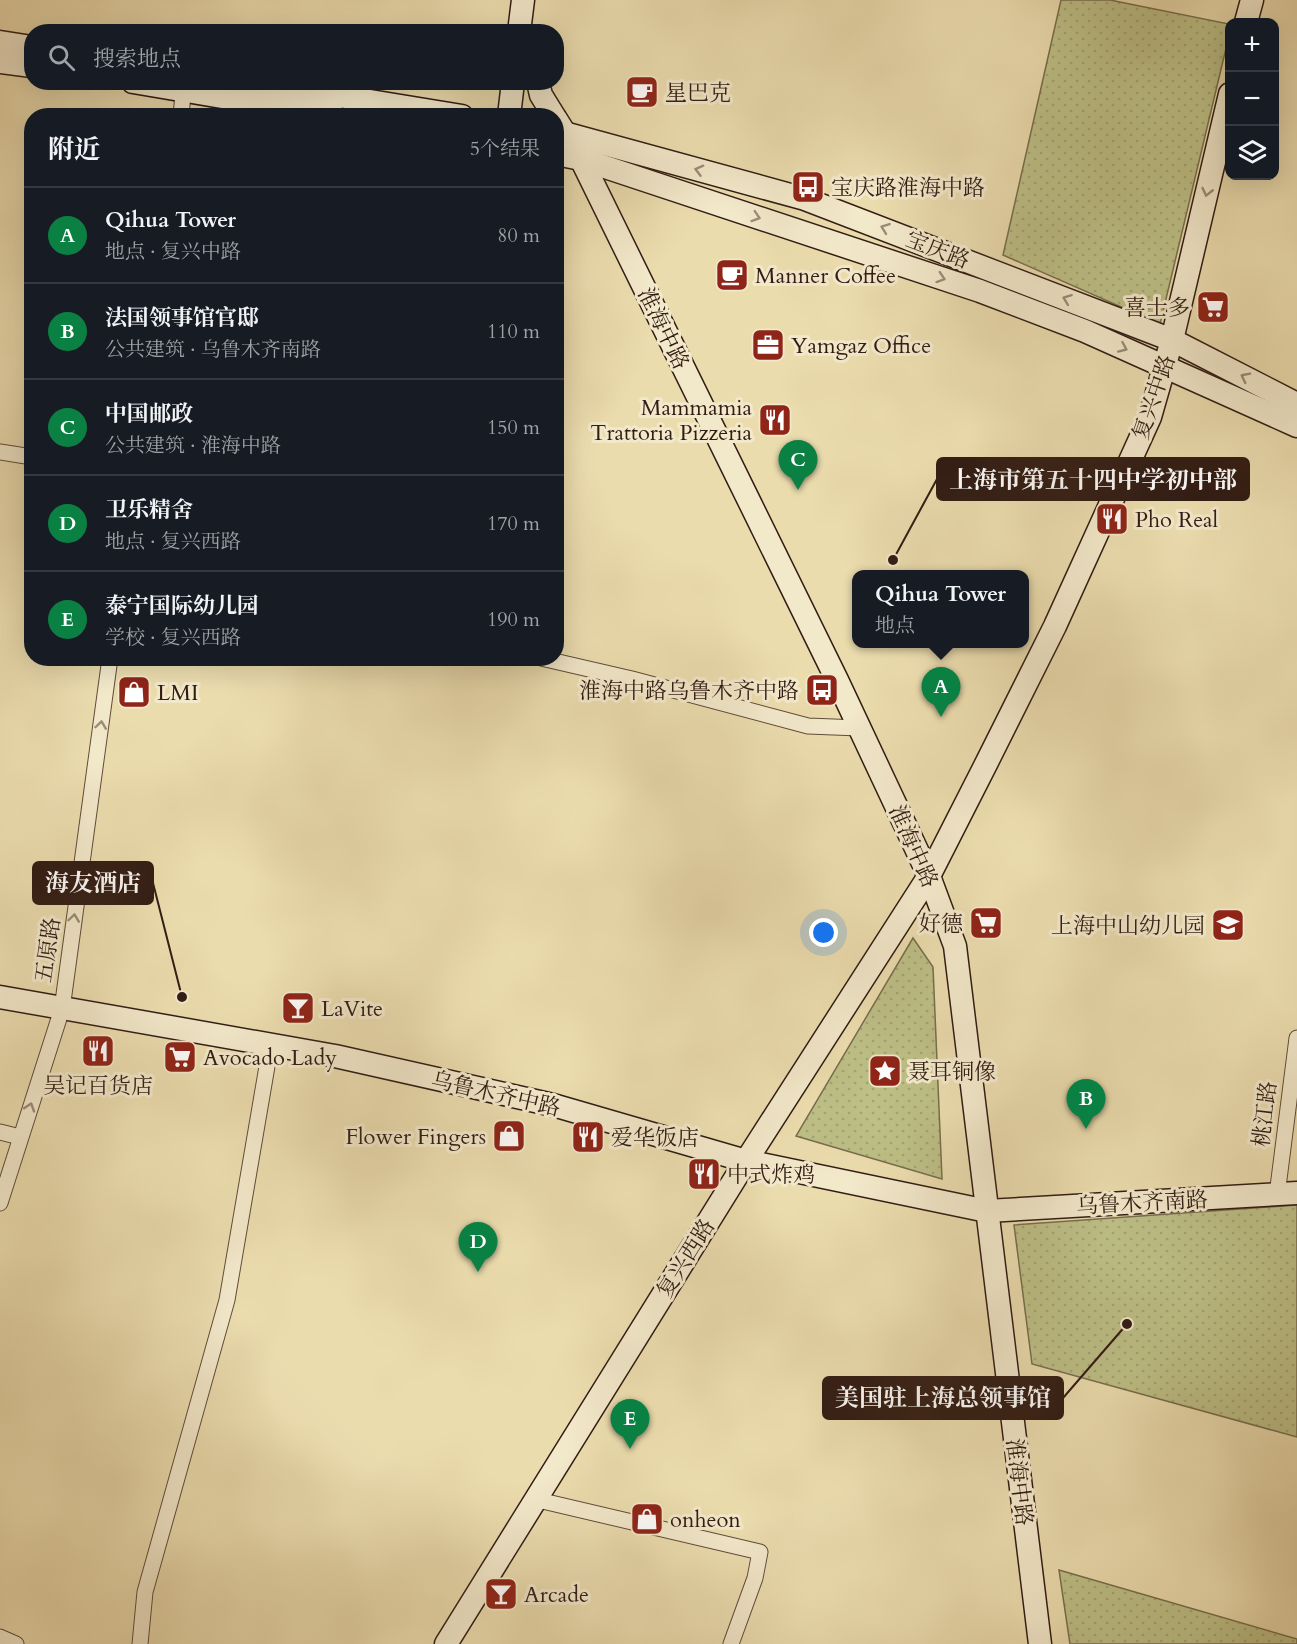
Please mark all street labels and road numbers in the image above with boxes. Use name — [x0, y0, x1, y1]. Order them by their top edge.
street label: 宝庆路 — [901, 224, 974, 276]
street label: 淮海中路 — [630, 282, 696, 375]
street label: 复兴中路 — [1125, 351, 1182, 444]
street label: 淮海中路 — [881, 800, 945, 893]
street label: 五原路 — [29, 915, 67, 985]
street label: 乌鲁木齐中路 — [428, 1065, 563, 1123]
street label: 桃江路 — [1246, 1080, 1284, 1149]
street label: 乌鲁木齐南路 — [1075, 1185, 1209, 1221]
street label: 复兴西路 — [650, 1213, 722, 1304]
street label: 淮海中路 — [999, 1437, 1039, 1528]

